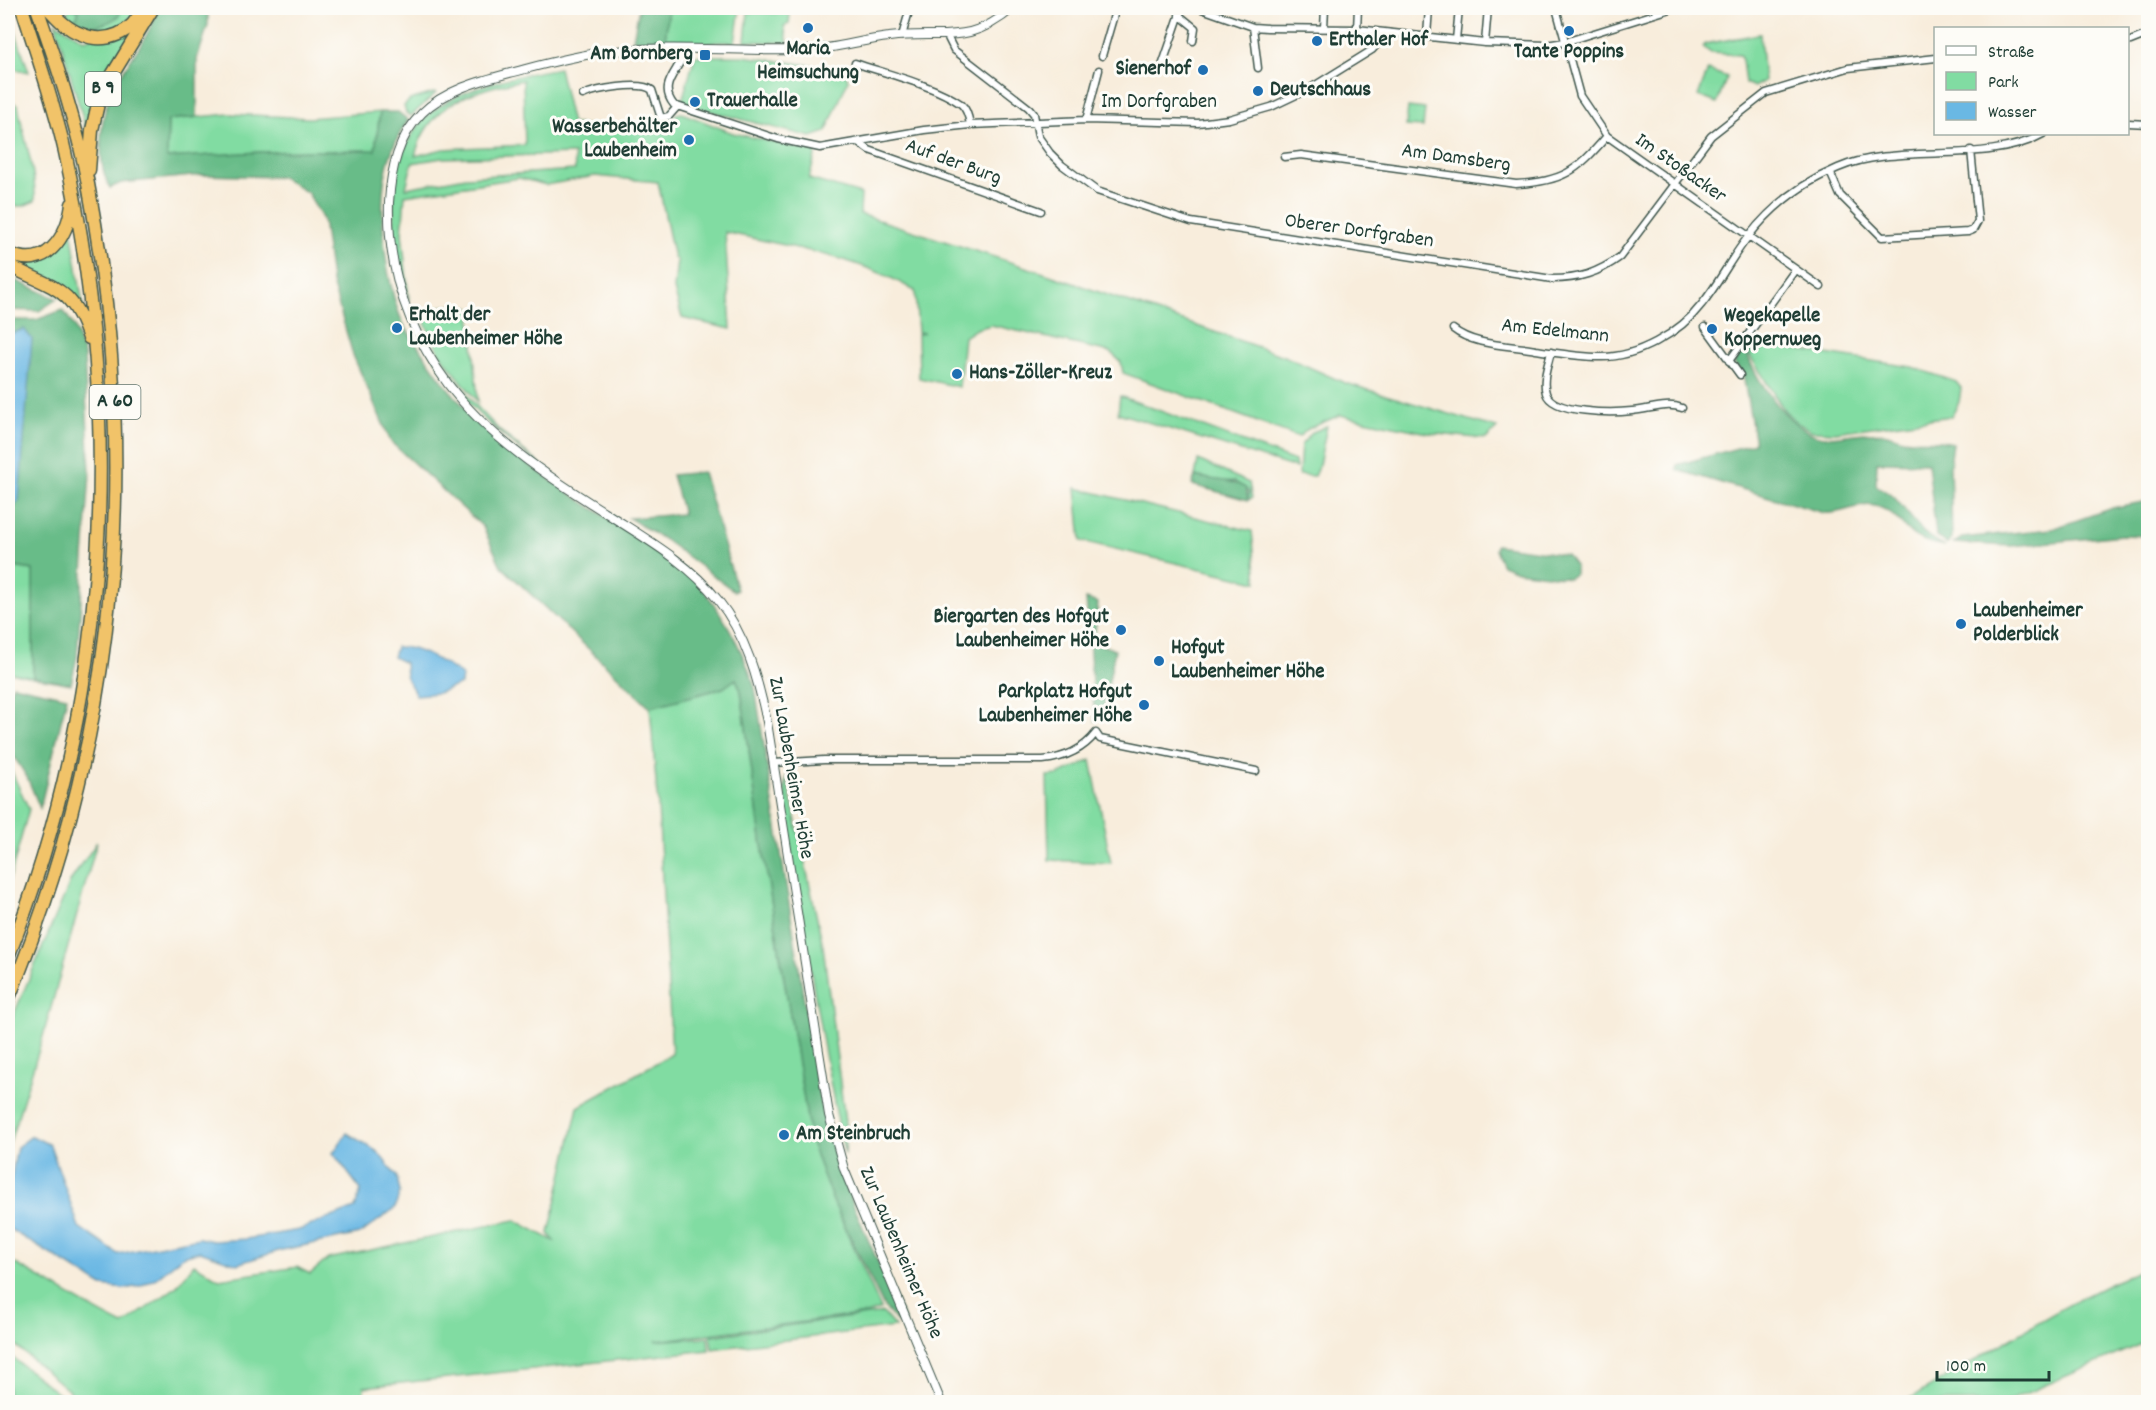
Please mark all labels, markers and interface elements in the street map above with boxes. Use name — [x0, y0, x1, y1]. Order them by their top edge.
marker: Maria Heimsuchung — [801, 21, 815, 35]
marker: Tante Poppins — [1562, 24, 1576, 38]
place label: Erthaler Hof — [1329, 26, 1429, 56]
legend — [1934, 27, 2129, 135]
marker: Erthaler Hof — [1310, 34, 1324, 48]
place label: Maria Heimsuchung — [757, 35, 859, 89]
place label: Tante Poppins — [1514, 38, 1624, 68]
place label: Am Bornberg — [590, 40, 693, 70]
text: Straße — [1988, 41, 2034, 66]
marker: Am Bornberg — [698, 48, 712, 62]
place label: Sienerhof — [1116, 55, 1193, 85]
marker: Sienerhof — [1196, 63, 1210, 77]
text: Park — [1988, 71, 2019, 96]
road number: B 9 — [85, 72, 121, 106]
place label: Deutschhaus — [1270, 76, 1371, 106]
marker: Deutschhaus — [1251, 84, 1265, 98]
place label: Trauerhalle — [707, 87, 798, 117]
street label: Im Dorfgraben — [1101, 88, 1217, 118]
marker: Trauerhalle — [688, 95, 702, 109]
text: Wasser — [1988, 101, 2037, 126]
place label: Wasserbehälter Laubenheim — [552, 113, 678, 167]
street label: Im Stoßacker — [1628, 126, 1732, 212]
street label: Auf der Burg — [901, 132, 1005, 194]
marker: Wasserbehälter Laubenheim — [682, 133, 696, 147]
street label: Am Damsberg — [1399, 136, 1513, 182]
street label: Oberer Dorfgraben — [1283, 207, 1435, 257]
place label: Erhalt der Laubenheimer Höhe — [409, 301, 562, 355]
place label: Wegekapelle Koppernweg — [1724, 302, 1821, 356]
street label: Am Edelmann — [1500, 311, 1610, 353]
marker: Erhalt der Laubenheimer Höhe — [390, 321, 404, 335]
marker: Wegekapelle Koppernweg — [1705, 322, 1719, 336]
place label: Hans-Zöller-Kreuz — [969, 359, 1113, 389]
marker: Hans-Zöller-Kreuz — [950, 367, 964, 381]
road number: A 60 — [90, 385, 140, 419]
place label: Laubenheimer Polderblick — [1973, 597, 2084, 651]
place label: Biergarten des Hofgut Laubenheimer Höhe — [934, 603, 1109, 657]
marker: Laubenheimer Polderblick — [1954, 617, 1968, 631]
marker: Biergarten des Hofgut Laubenheimer Höhe — [1114, 623, 1128, 637]
place label: Hofgut Laubenheimer Höhe — [1171, 634, 1324, 688]
marker: Hofgut Laubenheimer Höhe — [1152, 654, 1166, 668]
street label: Zur Laubenheimer Höhe — [759, 675, 821, 861]
place label: Parkplatz Hofgut Laubenheimer Höhe — [979, 678, 1132, 732]
marker: Parkplatz Hofgut Laubenheimer Höhe — [1137, 698, 1151, 712]
place label: Am Steinbruch — [796, 1120, 911, 1150]
marker: Am Steinbruch — [777, 1128, 791, 1142]
street label: Zur Laubenheimer Höhe — [850, 1162, 950, 1344]
scale bar — [1937, 1344, 2050, 1382]
text: 100 m — [1946, 1355, 1986, 1380]

